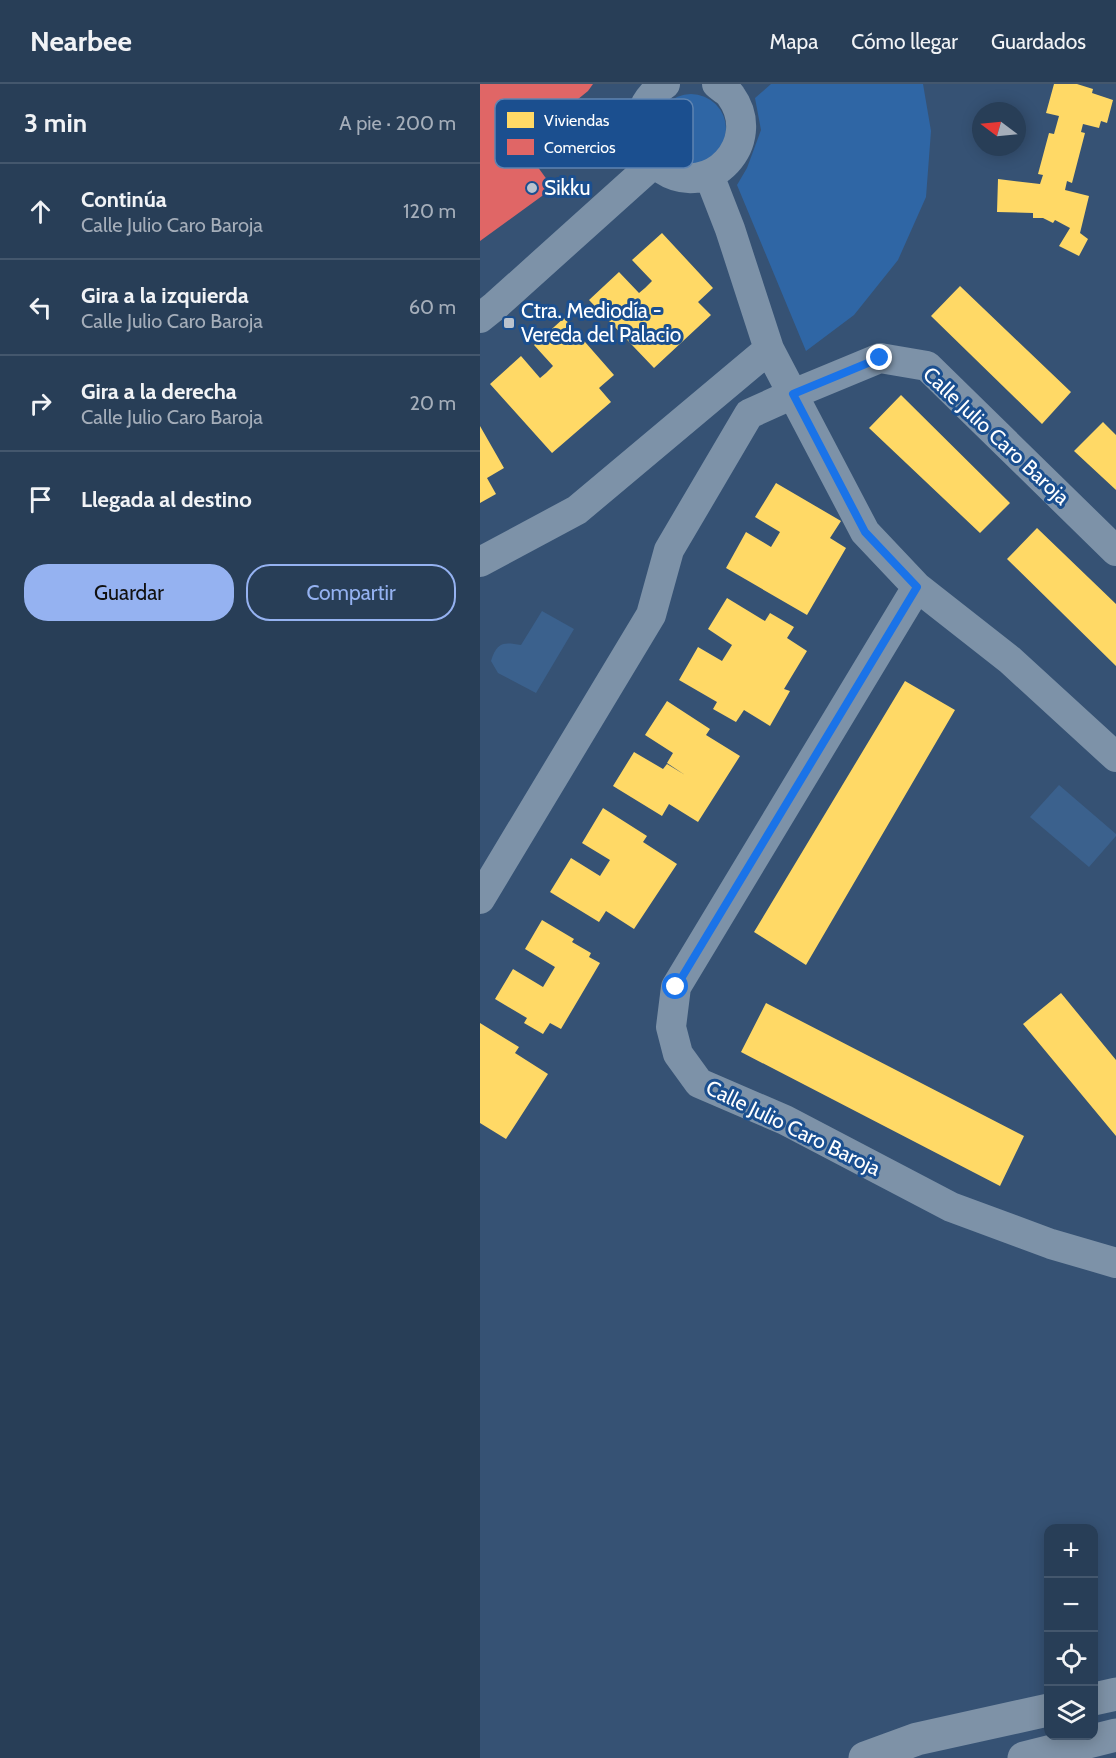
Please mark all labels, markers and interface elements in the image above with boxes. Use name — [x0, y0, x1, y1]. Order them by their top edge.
text: Nearbee — [30, 24, 132, 58]
text: Mapa — [770, 29, 818, 54]
text: Cómo llegar — [851, 29, 958, 54]
text: Guardados — [991, 29, 1086, 54]
legend — [495, 99, 693, 168]
north arrow — [972, 102, 1026, 156]
text: 3 min — [24, 107, 87, 139]
text: A pie · 200 m — [339, 111, 456, 135]
text: Viviendas — [544, 111, 610, 130]
text: Comercios — [544, 138, 616, 157]
place label: Sikku — [544, 175, 590, 200]
marker: Sikku — [525, 181, 539, 195]
text: Continúa — [81, 186, 167, 213]
icon: ahead — [24, 195, 57, 228]
text: 120 m — [403, 199, 456, 223]
text: Calle Julio Caro Baroja — [81, 213, 263, 237]
text: Gira a la izquierda — [81, 282, 249, 309]
icon: left — [24, 291, 57, 324]
text: 60 m — [409, 295, 456, 319]
place label: Ctra. Mediodía - Vereda del Palacio — [521, 298, 681, 347]
text: Calle Julio Caro Baroja — [81, 309, 263, 333]
marker: Ctra. Mediodía - Vereda del Palacio — [502, 316, 516, 330]
route end — [866, 344, 892, 370]
street label: Calle Julio Caro Baroja — [917, 361, 1075, 511]
text: Gira a la derecha — [81, 378, 237, 405]
icon: right — [24, 387, 57, 420]
text: 20 m — [410, 391, 456, 415]
text: Calle Julio Caro Baroja — [81, 405, 263, 429]
icon: arrive — [24, 483, 57, 516]
text: Llegada al destino — [81, 486, 252, 513]
button: Guardar — [24, 564, 234, 621]
button: Compartir — [246, 564, 456, 621]
route start — [662, 973, 688, 999]
street label: Calle Julio Caro Baroja — [702, 1074, 884, 1182]
map controls — [1044, 1524, 1098, 1740]
button: + — [1044, 1524, 1098, 1578]
button: − — [1044, 1578, 1098, 1632]
button: locate — [1044, 1632, 1098, 1686]
button: layers — [1044, 1686, 1098, 1740]

